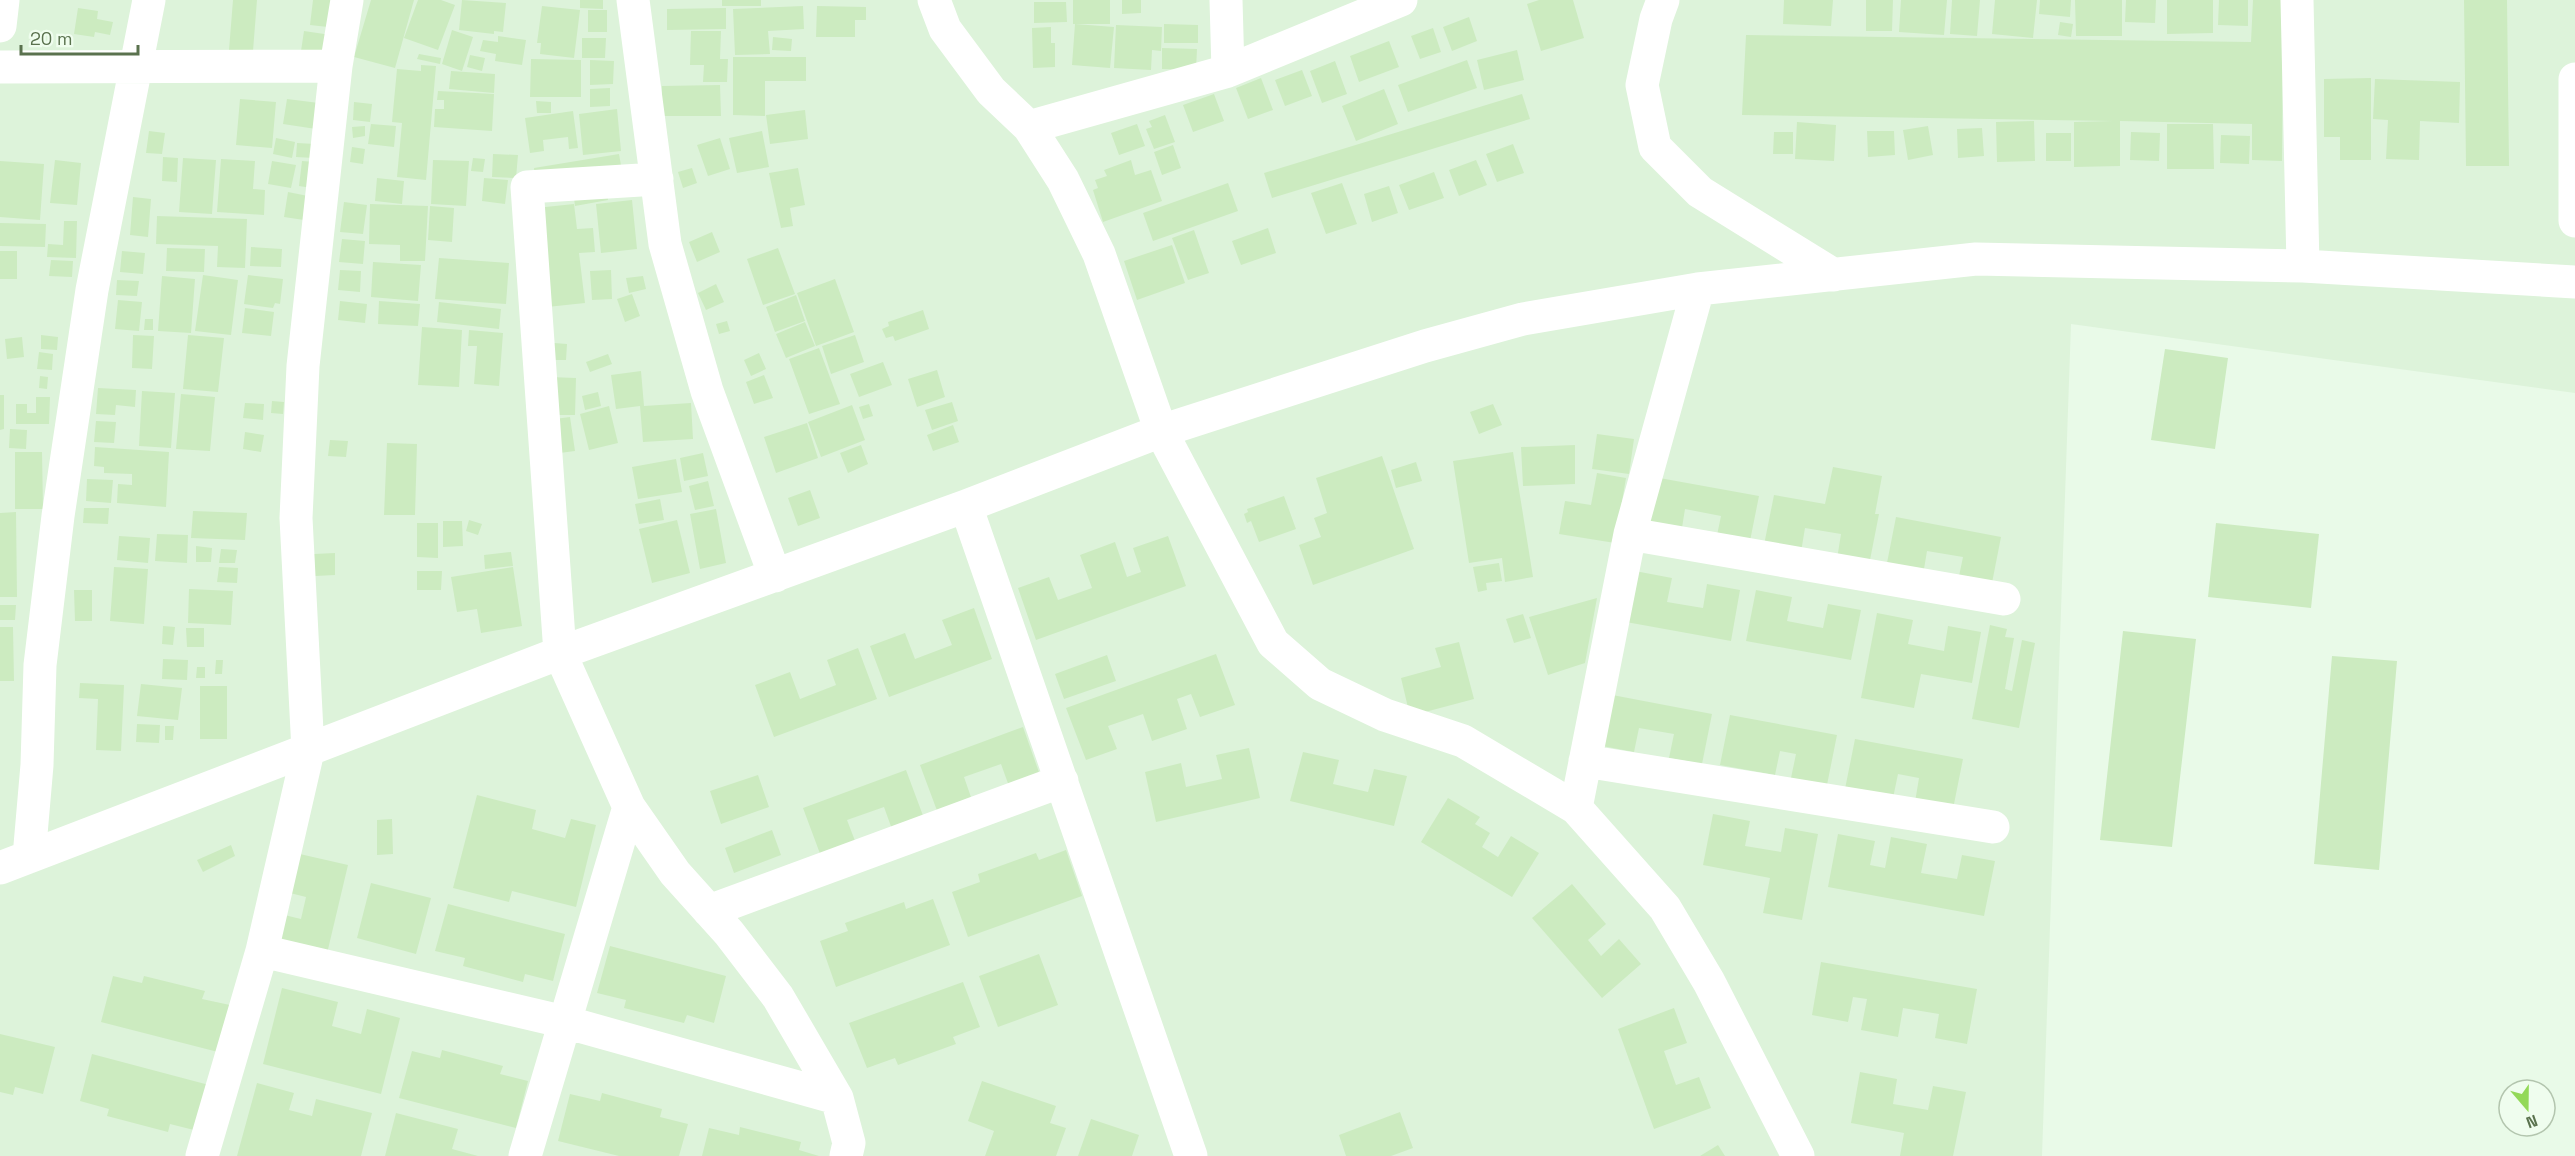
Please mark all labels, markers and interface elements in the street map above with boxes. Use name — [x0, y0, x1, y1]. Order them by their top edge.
scale bar — [21, 18, 138, 56]
text: 20 m — [30, 27, 73, 50]
north arrow — [2497, 1078, 2557, 1138]
text: N — [2523, 1110, 2541, 1133]

